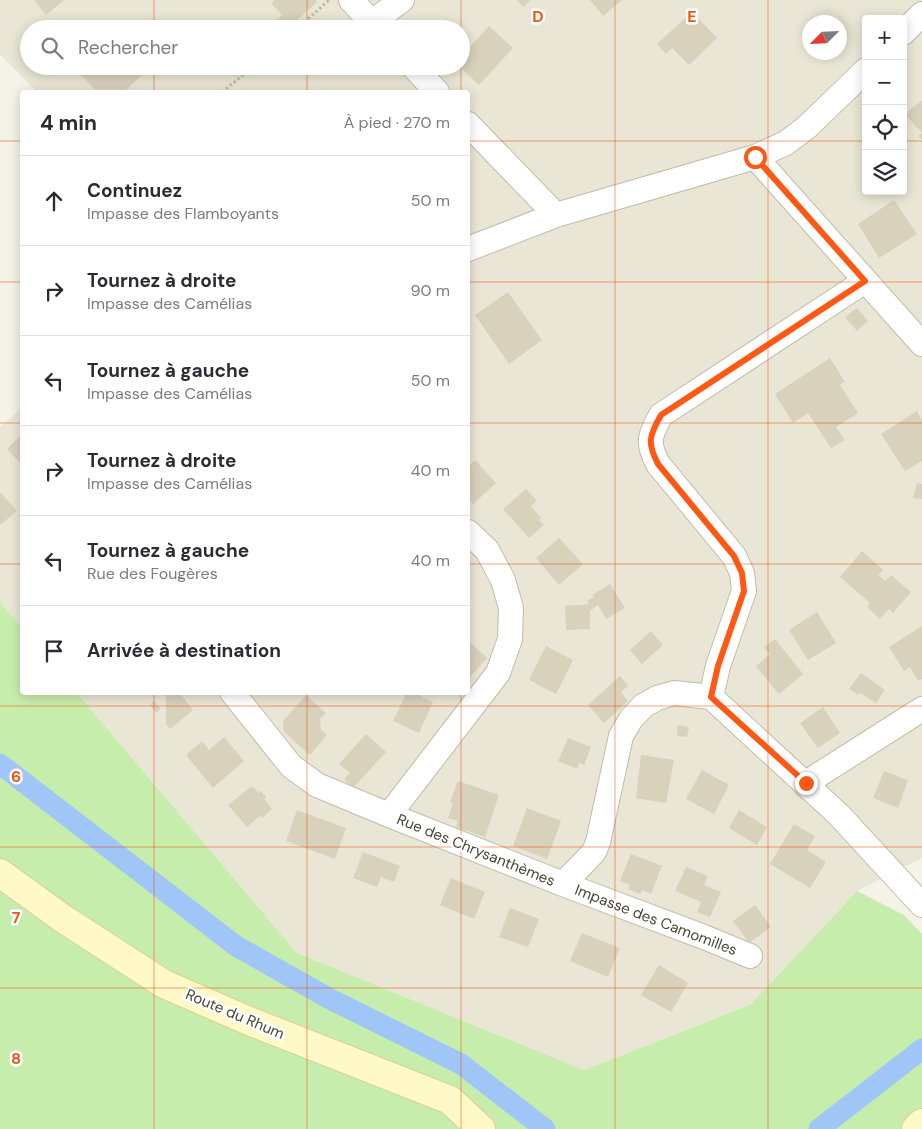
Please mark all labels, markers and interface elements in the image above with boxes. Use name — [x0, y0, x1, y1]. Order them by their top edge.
text: D — [532, 6, 544, 27]
text: E — [687, 6, 697, 27]
north arrow — [802, 15, 847, 60]
map controls — [862, 15, 907, 195]
button: + — [862, 15, 907, 60]
search box — [20, 20, 470, 75]
icon: search — [38, 34, 66, 62]
text: Rechercher — [78, 35, 178, 60]
button: − — [862, 60, 907, 105]
button: locate — [862, 105, 907, 150]
text: 4 min — [40, 109, 97, 137]
text: À pied · 270 m — [344, 112, 450, 133]
route start — [744, 146, 767, 169]
button: layers — [862, 150, 907, 195]
text: Continuez — [87, 178, 182, 203]
icon: ahead — [40, 187, 68, 215]
text: 50 m — [411, 190, 450, 211]
text: Impasse des Flamboyants — [87, 203, 279, 224]
text: Tournez à droite — [87, 268, 237, 293]
icon: right — [40, 277, 68, 305]
text: 90 m — [410, 280, 450, 301]
text: Impasse des Camélias — [87, 293, 252, 314]
text: Tournez à gauche — [87, 358, 249, 383]
icon: left — [40, 367, 68, 395]
text: 50 m — [411, 370, 450, 391]
text: Impasse des Camélias — [87, 383, 252, 404]
text: Tournez à droite — [87, 448, 237, 473]
icon: right — [40, 457, 68, 485]
text: 40 m — [411, 460, 450, 481]
text: Impasse des Camélias — [87, 473, 252, 494]
text: Tournez à gauche — [87, 538, 249, 563]
icon: left — [40, 547, 68, 575]
text: 40 m — [411, 550, 450, 571]
text: Rue des Fougères — [87, 563, 218, 584]
icon: arrive — [40, 637, 68, 665]
text: Arrivée à destination — [87, 638, 281, 663]
text: 6 — [11, 766, 21, 787]
route end — [795, 772, 818, 795]
street label: Rue des Chrysanthèmes — [394, 809, 558, 891]
street label: Impasse des Camomilles — [572, 880, 740, 960]
text: 7 — [12, 907, 21, 928]
street label: Route du Rhum — [182, 984, 288, 1044]
text: 8 — [11, 1048, 21, 1069]

